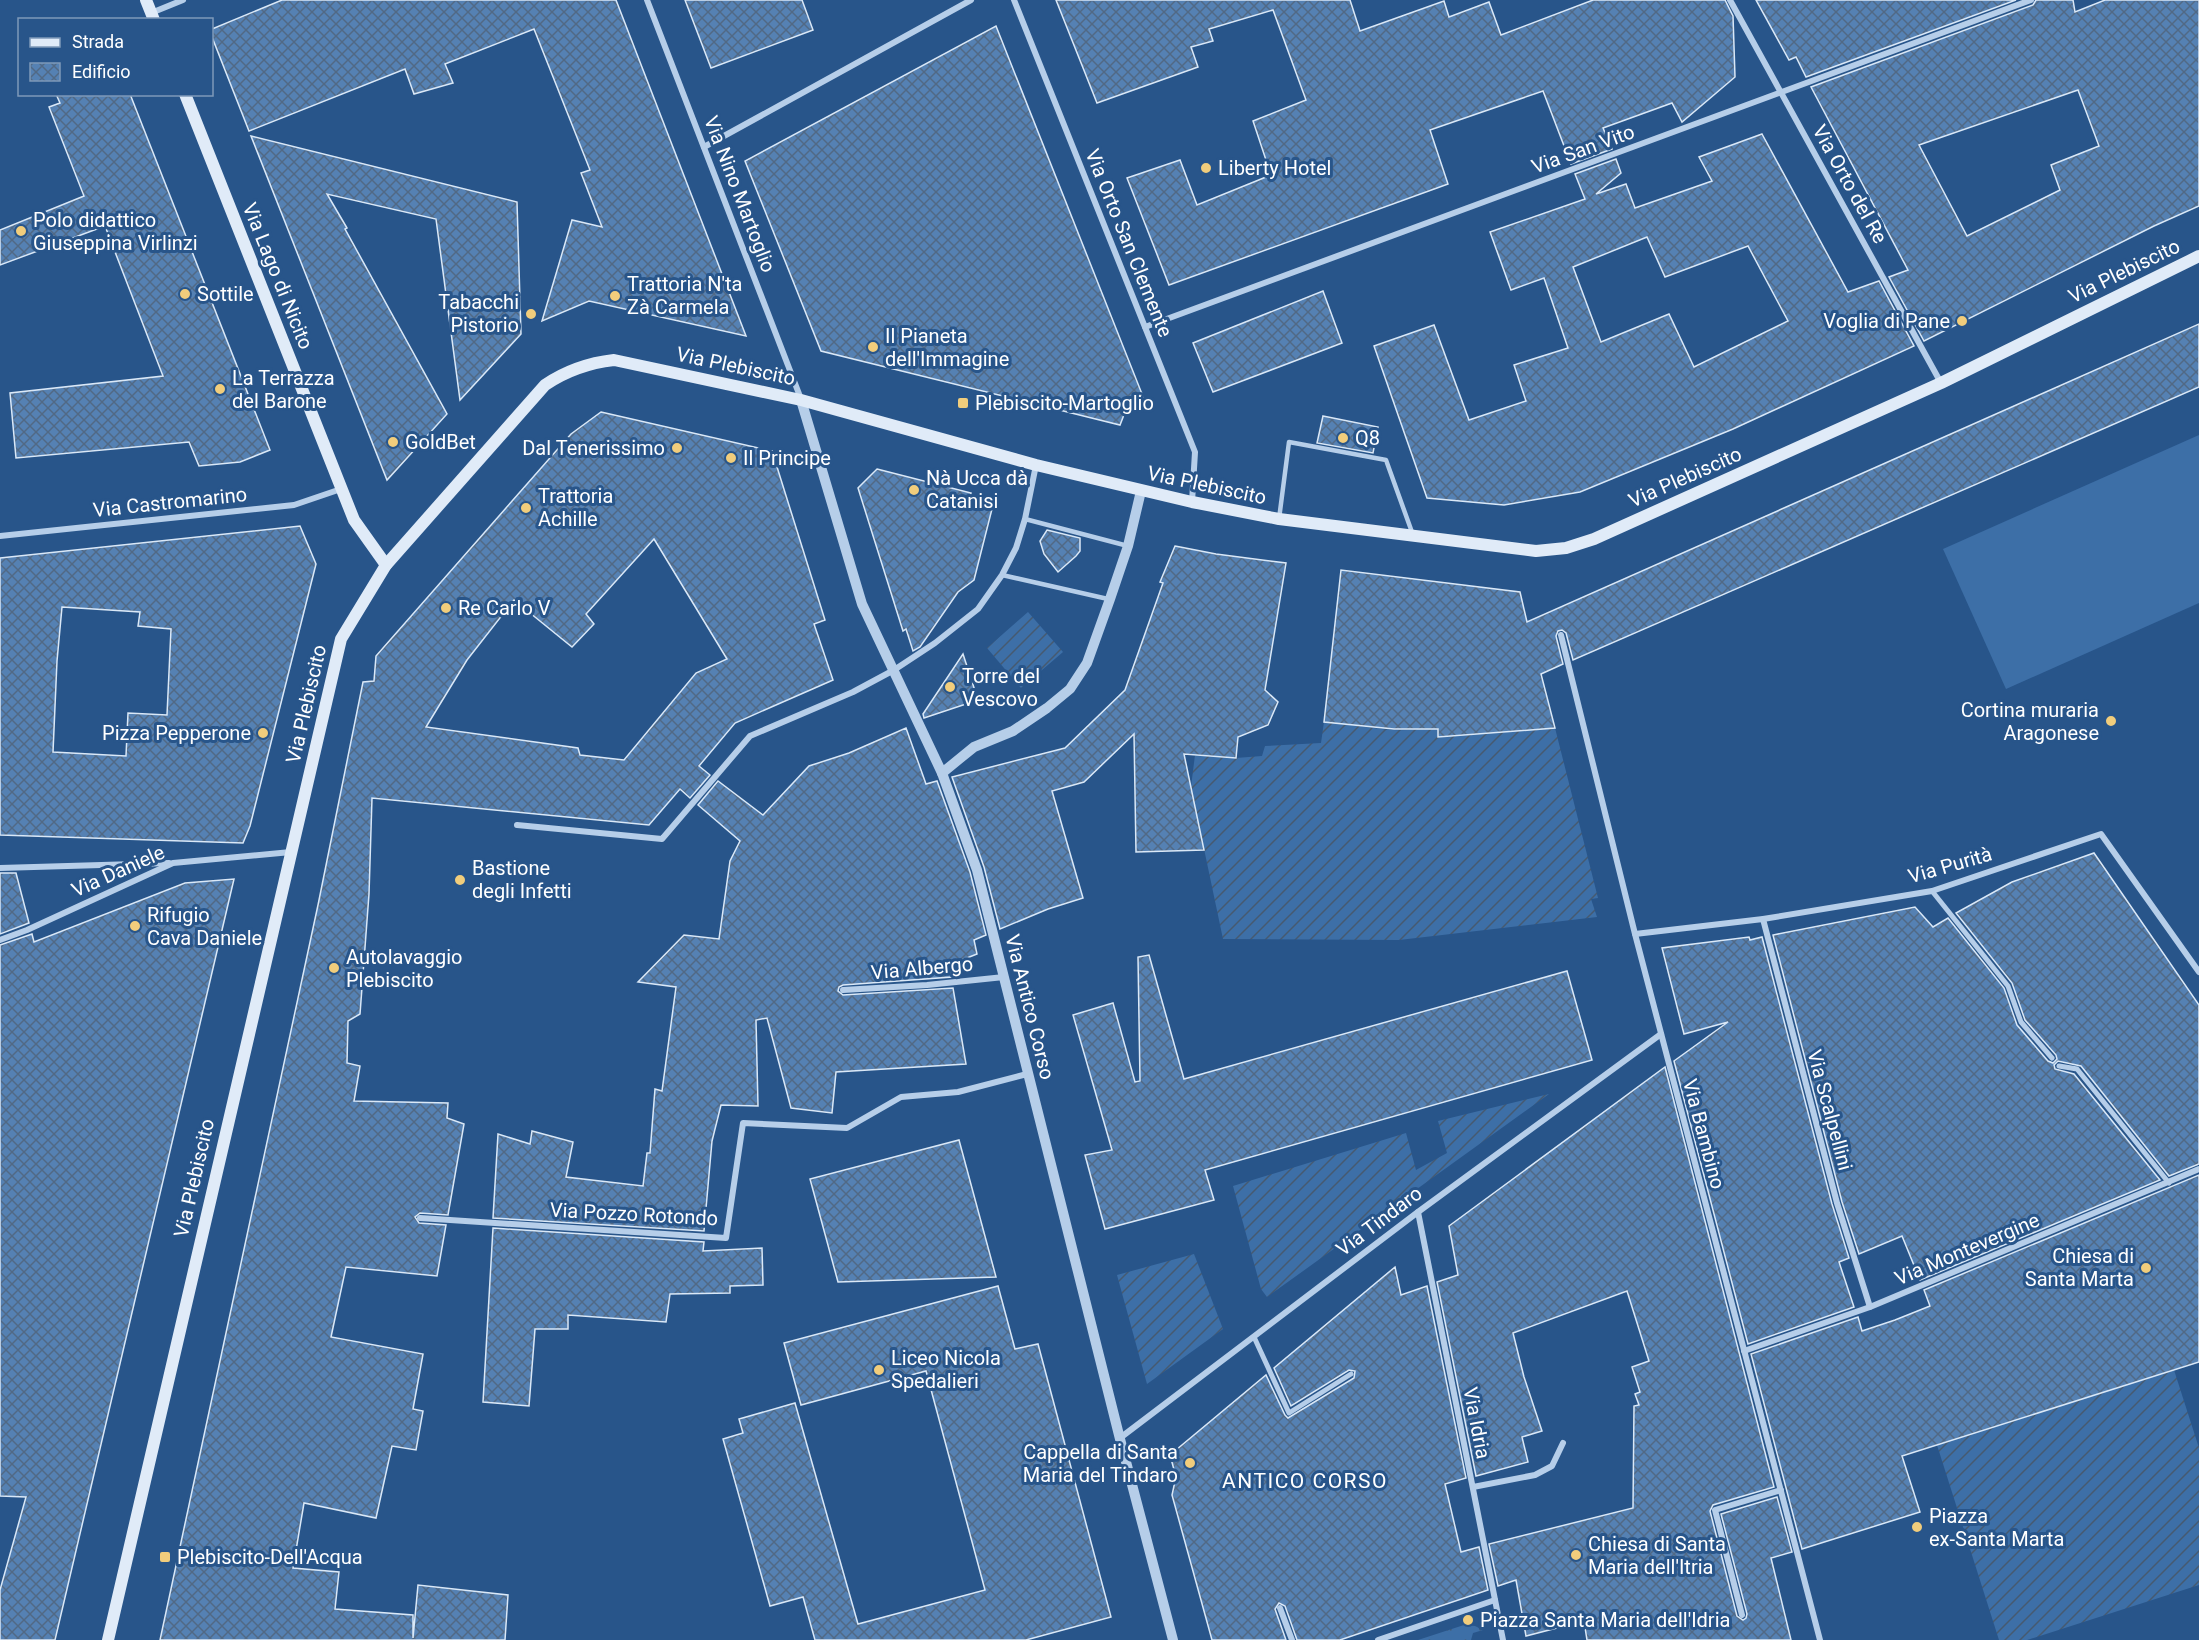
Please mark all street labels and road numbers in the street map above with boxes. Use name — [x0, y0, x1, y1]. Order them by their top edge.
street label: Via Nino Martoglio — [699, 112, 781, 276]
street label: Via San Vito — [1528, 119, 1638, 179]
street label: Via Orto del Re — [1808, 121, 1892, 247]
street label: Via Orto San Clemente — [1080, 145, 1178, 341]
street label: Via Lago di Nicito — [238, 199, 318, 353]
street label: Via Plebiscito — [2064, 234, 2184, 308]
street label: Via Plebiscito — [674, 342, 798, 390]
street label: Via Plebiscito — [1625, 441, 1745, 513]
street label: Via Plebiscito — [1145, 461, 1269, 509]
street label: Via Castromarino — [92, 482, 248, 522]
street label: Via Plebiscito — [281, 642, 331, 766]
street label: Via Daniele — [68, 840, 168, 902]
street label: Via Purità — [1905, 842, 1995, 888]
street label: Via Antico Corso — [1000, 932, 1060, 1082]
street label: Via Albergo — [870, 952, 974, 984]
street label: Via Scalpellini — [1802, 1047, 1858, 1173]
street label: Via Bambino — [1678, 1076, 1730, 1192]
street label: Via Plebiscito — [169, 1116, 219, 1240]
street label: Via Tindaro — [1331, 1181, 1427, 1261]
street label: Via Pozzo Rotondo — [549, 1198, 719, 1230]
street label: Via Montevergine — [1891, 1208, 2043, 1290]
street label: Via Idria — [1458, 1385, 1496, 1461]

